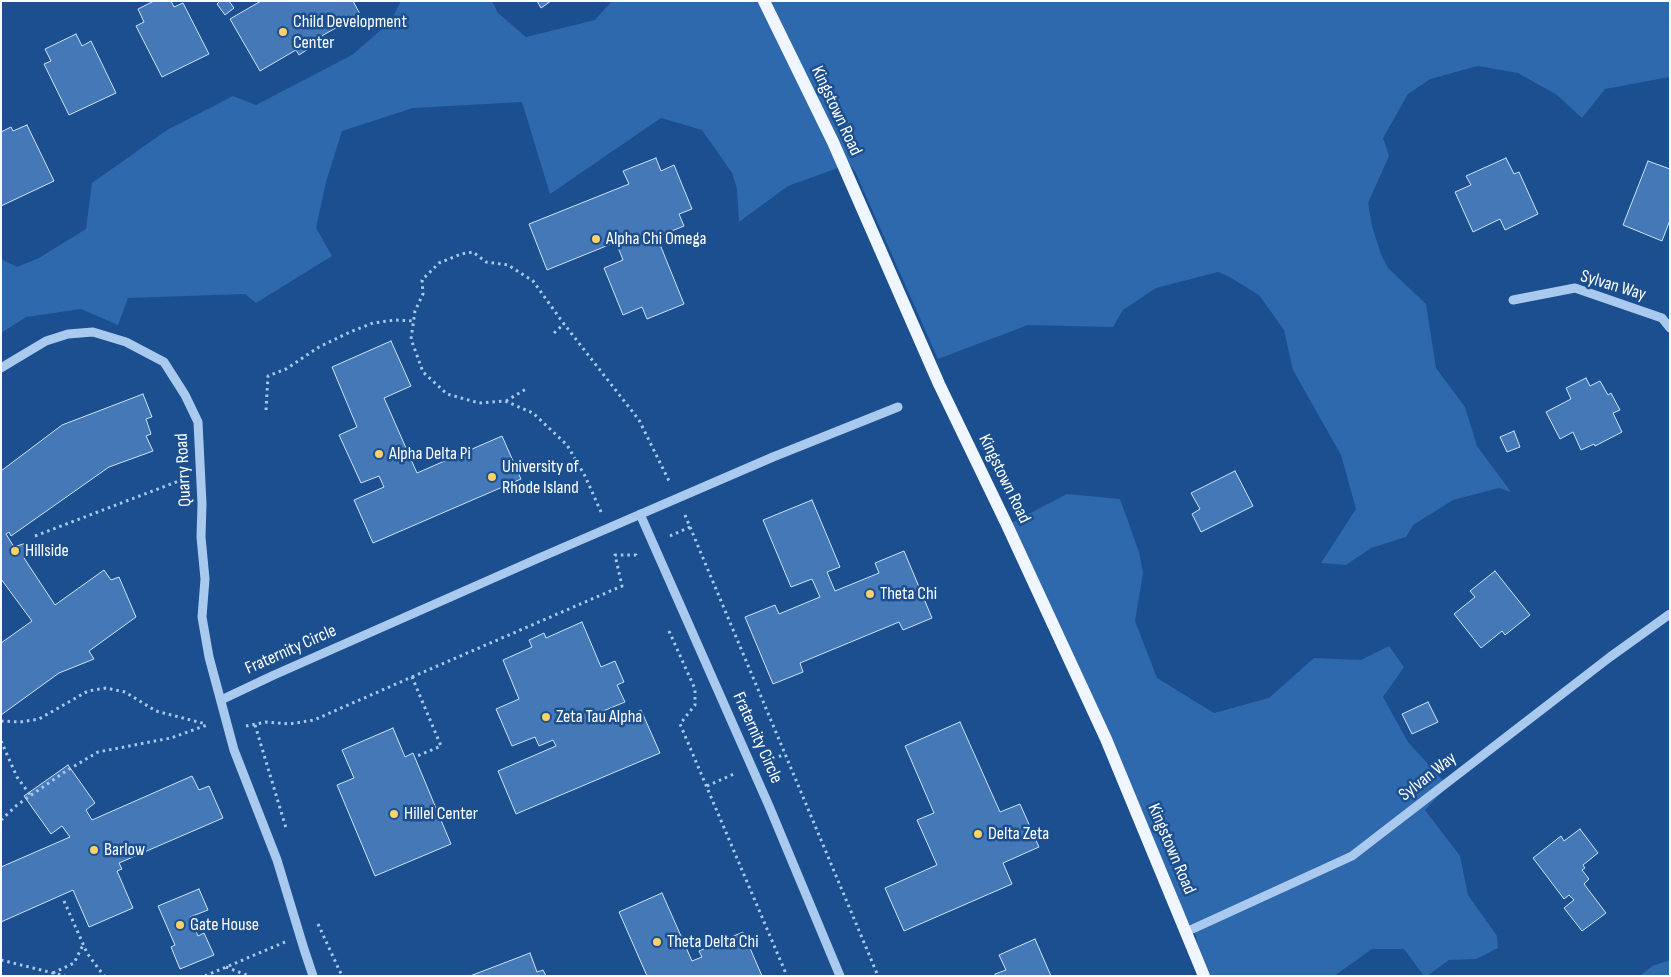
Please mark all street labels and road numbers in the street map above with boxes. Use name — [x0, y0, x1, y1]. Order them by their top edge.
street label: Kingstown Road — [806, 63, 866, 159]
street label: Sylvan Way — [1578, 266, 1648, 306]
street label: Kingstown Road — [973, 431, 1035, 527]
street label: Quarry Road — [171, 433, 197, 507]
street label: Fraternity Circle — [242, 620, 340, 680]
street label: Fraternity Circle — [727, 689, 787, 787]
street label: Sylvan Way — [1395, 748, 1461, 806]
street label: Kingstown Road — [1142, 800, 1200, 898]

